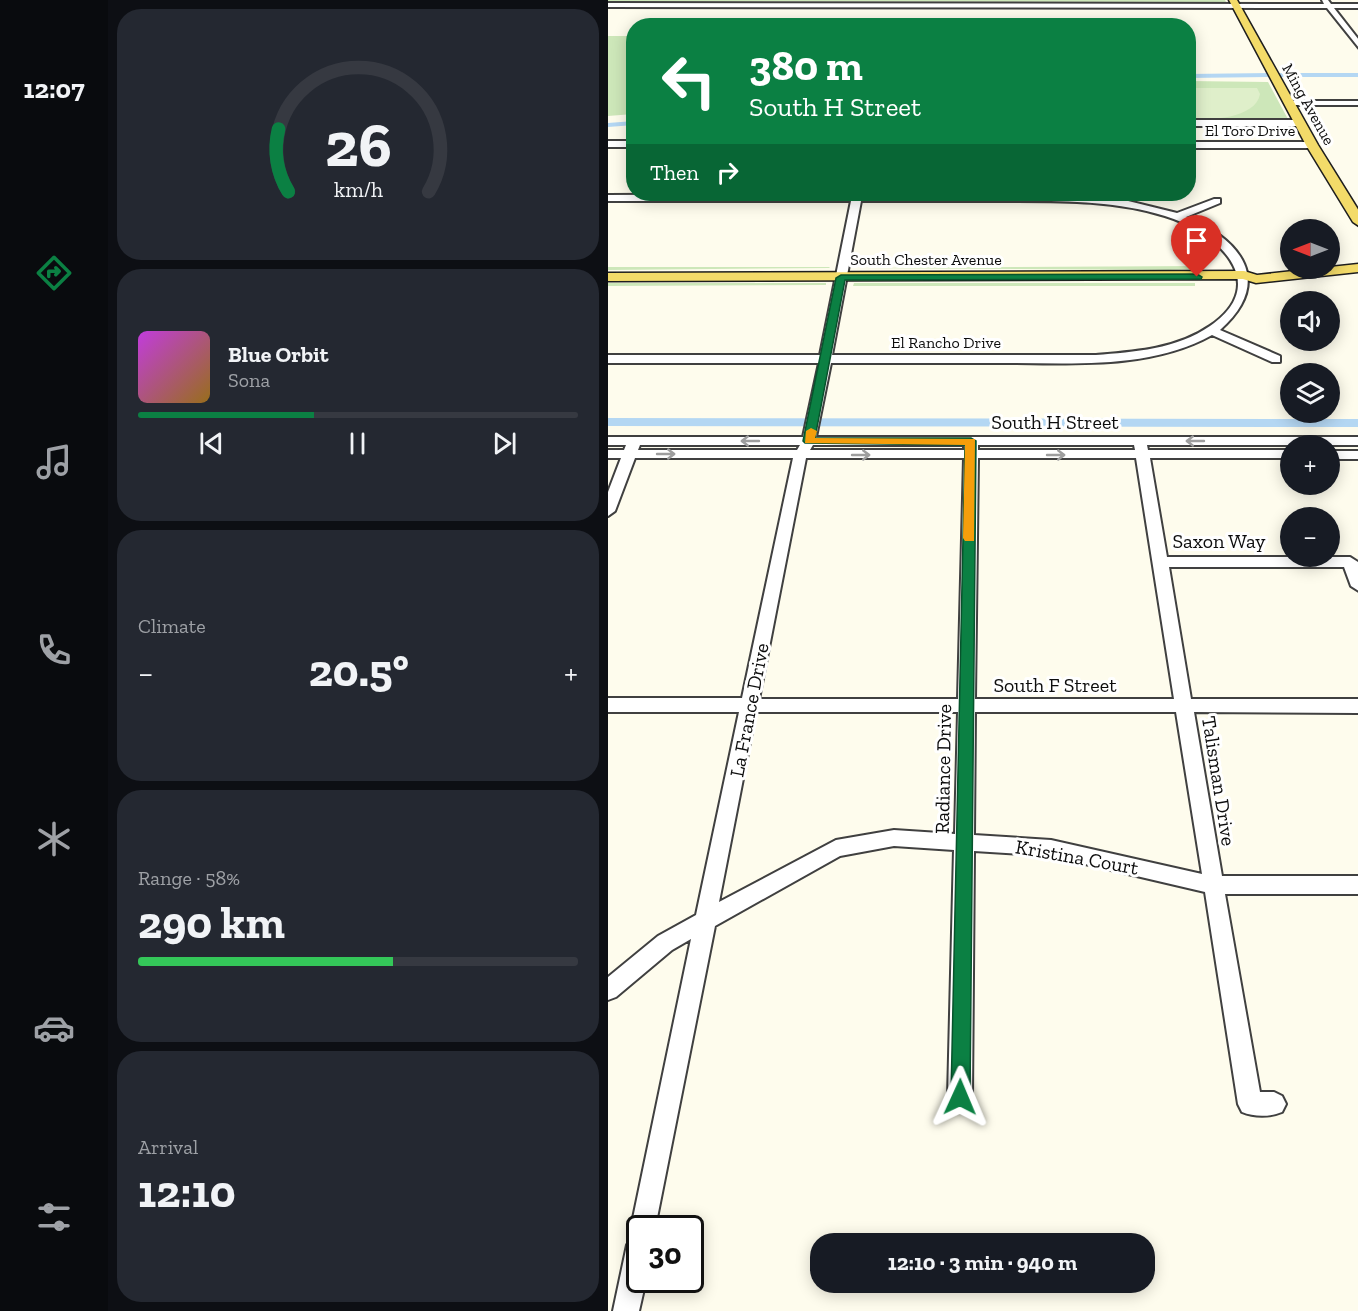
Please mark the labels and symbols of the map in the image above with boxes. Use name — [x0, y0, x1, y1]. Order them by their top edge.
street label: Ming Avenue — [1278, 60, 1339, 148]
street label: El Toro Drive — [1205, 121, 1295, 140]
pin — [1171, 215, 1222, 277]
north arrow — [1280, 219, 1340, 279]
street label: South Chester Avenue — [850, 250, 1002, 269]
street label: El Rancho Drive — [891, 333, 1001, 352]
street label: South H Street — [991, 410, 1119, 434]
one-way arrow — [741, 435, 761, 447]
one-way arrow — [1186, 435, 1206, 447]
one-way arrow — [656, 448, 676, 460]
one-way arrow — [851, 449, 871, 461]
one-way arrow — [1046, 449, 1066, 461]
street label: Saxon Way — [1172, 529, 1266, 553]
street label: La France Drive — [724, 641, 774, 779]
street label: South F Street — [993, 673, 1117, 697]
street label: Radiance Drive — [930, 704, 956, 834]
street label: Talisman Drive — [1197, 714, 1241, 848]
street label: Kristina Court — [1014, 834, 1141, 880]
position arrow — [928, 1065, 992, 1129]
speed limit sign: 30 — [626, 1215, 704, 1293]

